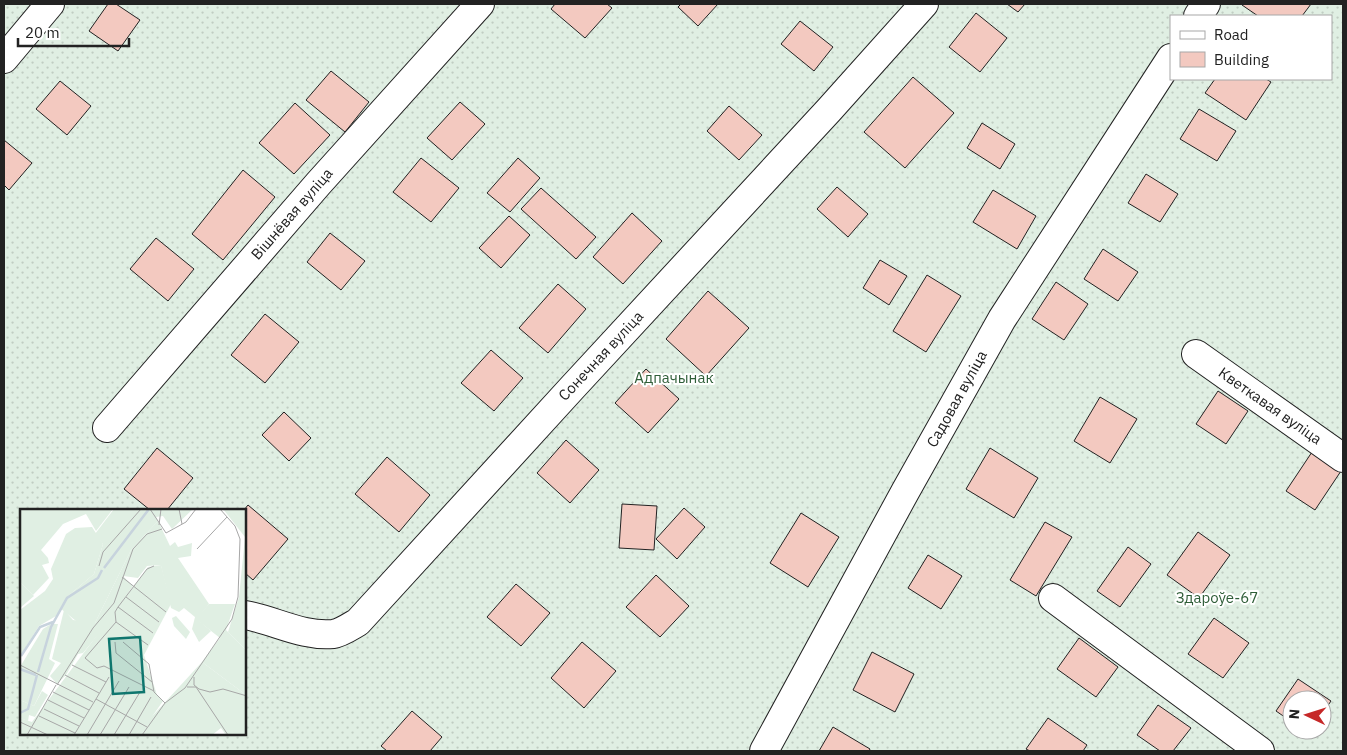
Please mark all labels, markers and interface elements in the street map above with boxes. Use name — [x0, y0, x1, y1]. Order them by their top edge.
scale bar — [18, 15, 129, 47]
legend — [1170, 15, 1332, 80]
text: 20 m — [25, 23, 60, 42]
text: Road — [1214, 25, 1249, 44]
text: Building — [1214, 50, 1269, 69]
street label: Вішнёвая вуліца — [247, 164, 337, 263]
street label: Сонечная вуліца — [554, 307, 647, 405]
street label: Садовая вуліца — [922, 347, 991, 450]
street label: Кветкавая вуліца — [1215, 363, 1326, 448]
park label: Адпачынак — [634, 368, 714, 387]
inset map — [20, 509, 246, 735]
park label: Здароўе-67 — [1176, 588, 1258, 607]
north arrow — [1282, 690, 1332, 740]
text: N — [1285, 708, 1303, 720]

